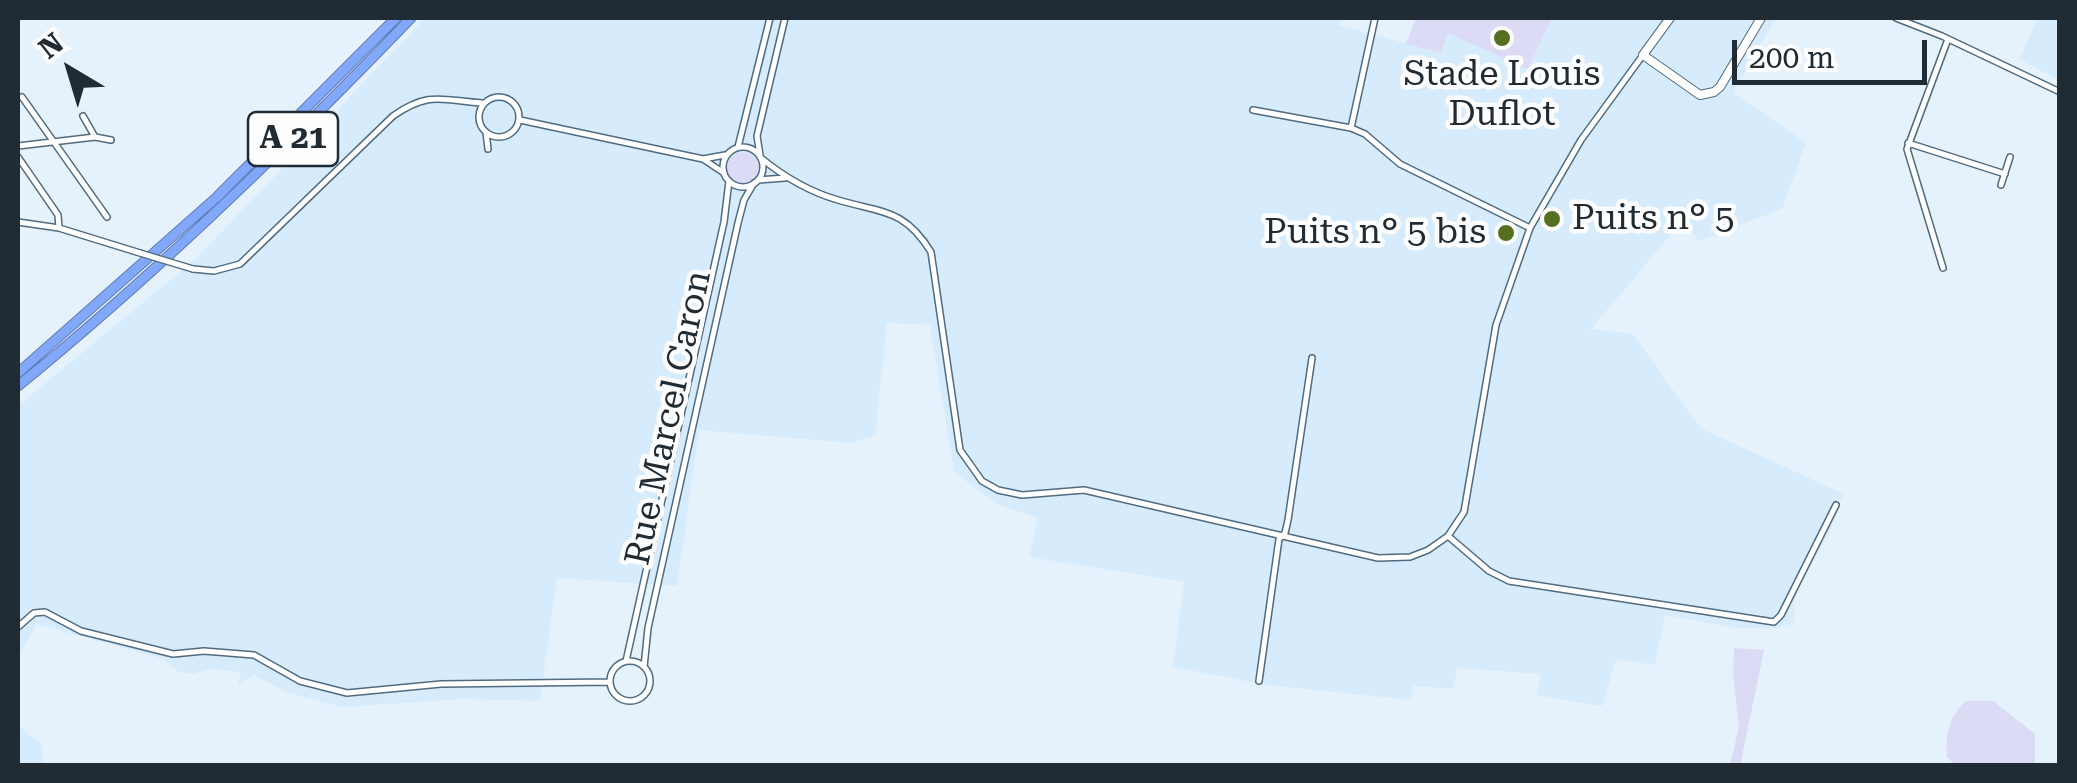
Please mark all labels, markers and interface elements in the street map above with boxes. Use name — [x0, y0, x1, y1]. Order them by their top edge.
north arrow — [20, 20, 120, 120]
scale bar — [1737, 20, 1932, 82]
text: N — [33, 26, 70, 66]
marker: Stade Louis Duflot — [1491, 27, 1513, 49]
text: 200 m — [1749, 40, 1834, 75]
place label: Stade Louis Duflot — [1404, 54, 1600, 136]
road number: A 21 — [248, 112, 338, 166]
place label: Puits n° 5 — [1572, 198, 1735, 240]
marker: Puits n° 5 — [1541, 208, 1563, 230]
place label: Puits n° 5 bis — [1264, 212, 1486, 254]
marker: Puits n° 5 bis — [1495, 222, 1517, 244]
street label: Rue Marcel Caron — [617, 267, 721, 569]

